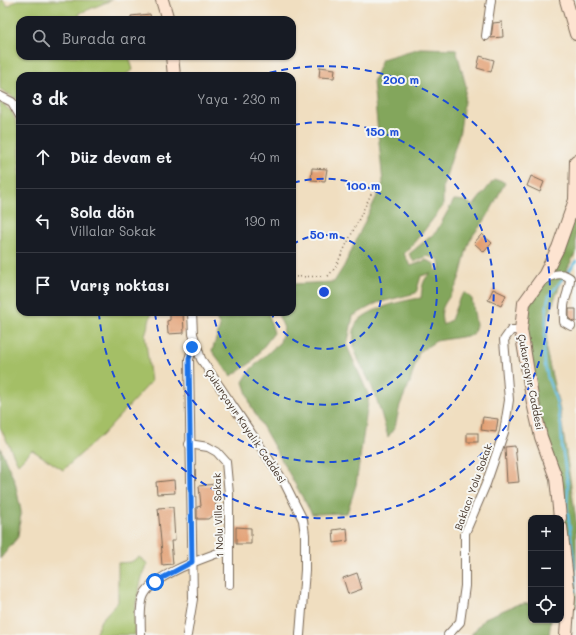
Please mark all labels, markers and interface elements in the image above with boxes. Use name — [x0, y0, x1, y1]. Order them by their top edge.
search box — [16, 16, 296, 60]
icon: search — [30, 27, 52, 49]
text: Burada ara — [62, 28, 146, 48]
text: 200 m — [383, 71, 419, 87]
text: 3 dk — [32, 87, 68, 109]
text: Yaya · 230 m — [197, 90, 280, 107]
text: 150 m — [365, 123, 399, 139]
icon: ahead — [32, 146, 54, 168]
text: Düz devam et — [70, 147, 172, 167]
text: 40 m — [250, 148, 280, 165]
text: 100 m — [346, 177, 380, 193]
text: Sola dön — [70, 202, 134, 222]
icon: left — [32, 210, 54, 232]
text: 190 m — [244, 212, 280, 229]
text: Villalar Sokak — [70, 222, 156, 239]
text: 50 m — [310, 226, 338, 242]
icon: arrive — [32, 274, 54, 296]
text: Varış noktası — [70, 275, 170, 295]
centre of rings — [317, 285, 331, 299]
street label: Çukurçayır Caddesi — [515, 333, 547, 431]
route end — [183, 338, 201, 356]
street label: Çukurçayır Kayalık Caddesi — [202, 366, 290, 486]
street label: Baklacı Yolu Sokak — [451, 442, 495, 532]
street label: 1 Nolu Villa Sokak — [210, 473, 226, 557]
map controls — [528, 515, 564, 623]
button: + — [528, 515, 564, 551]
button: − — [528, 551, 564, 587]
route start — [146, 573, 164, 591]
button: locate — [528, 587, 564, 623]

